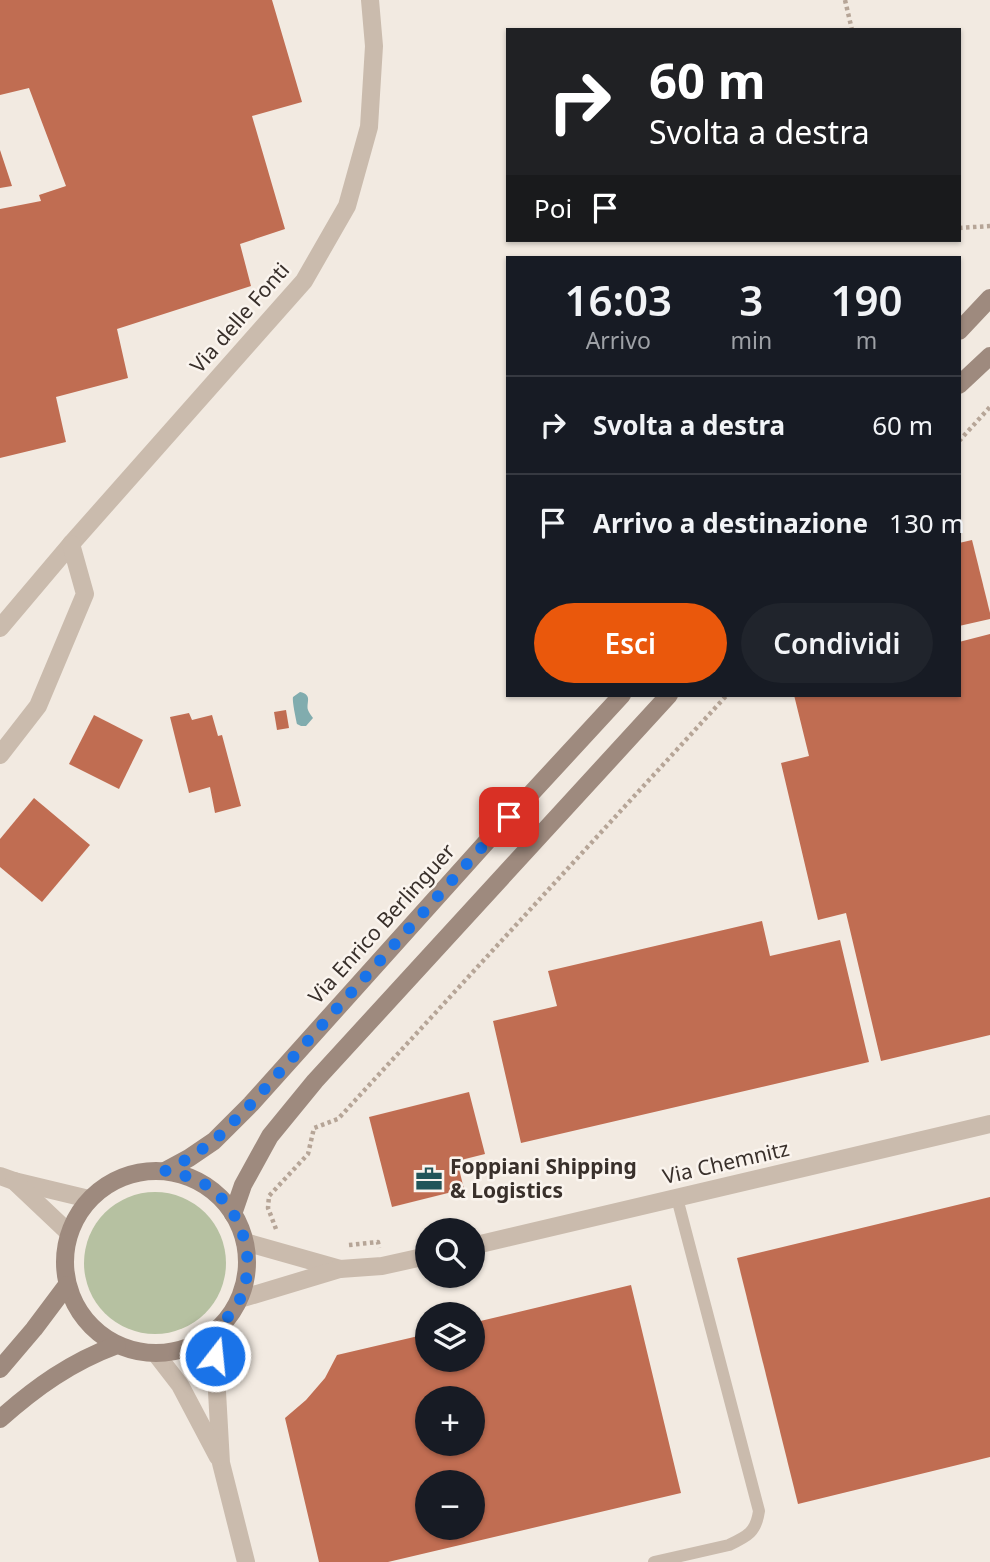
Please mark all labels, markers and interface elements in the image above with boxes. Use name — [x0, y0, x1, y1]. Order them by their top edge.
text: 60 m — [649, 47, 766, 113]
icon: right — [534, 56, 625, 147]
text: Svolta a destra — [649, 110, 870, 153]
icon: arrive — [586, 189, 624, 227]
text: Poi — [534, 190, 572, 226]
street label: Via delle Fonti — [183, 256, 295, 379]
text: 16:03 — [564, 271, 672, 328]
text: 3 — [739, 271, 763, 328]
text: 190 — [831, 271, 903, 328]
text: Arrivo — [586, 324, 651, 356]
text: min — [730, 324, 772, 356]
text: m — [856, 324, 877, 356]
icon: right — [534, 406, 572, 444]
text: Svolta a destra — [593, 407, 785, 443]
text: 60 m — [872, 407, 933, 443]
icon: arrive — [534, 504, 572, 542]
text: Arrivo a destinazione — [593, 505, 868, 541]
text: 130 m — [889, 505, 965, 541]
button: Esci — [534, 603, 727, 683]
button: Condividi — [741, 603, 933, 683]
pin — [479, 787, 539, 847]
icon: arrive — [490, 798, 528, 836]
street label: Via Enrico Berlinguer — [302, 837, 461, 1009]
street label: Via Chemnitz — [660, 1134, 792, 1190]
place label: Foppiani Shipping & Logistics — [450, 1152, 637, 1204]
office icon: Foppiani Shipping & Logistics — [414, 1164, 444, 1194]
map controls — [415, 1218, 485, 1540]
button: search — [415, 1218, 485, 1288]
button: layers — [415, 1302, 485, 1372]
position arrow — [178, 1319, 252, 1393]
button: + — [415, 1386, 485, 1456]
button: − — [415, 1470, 485, 1540]

